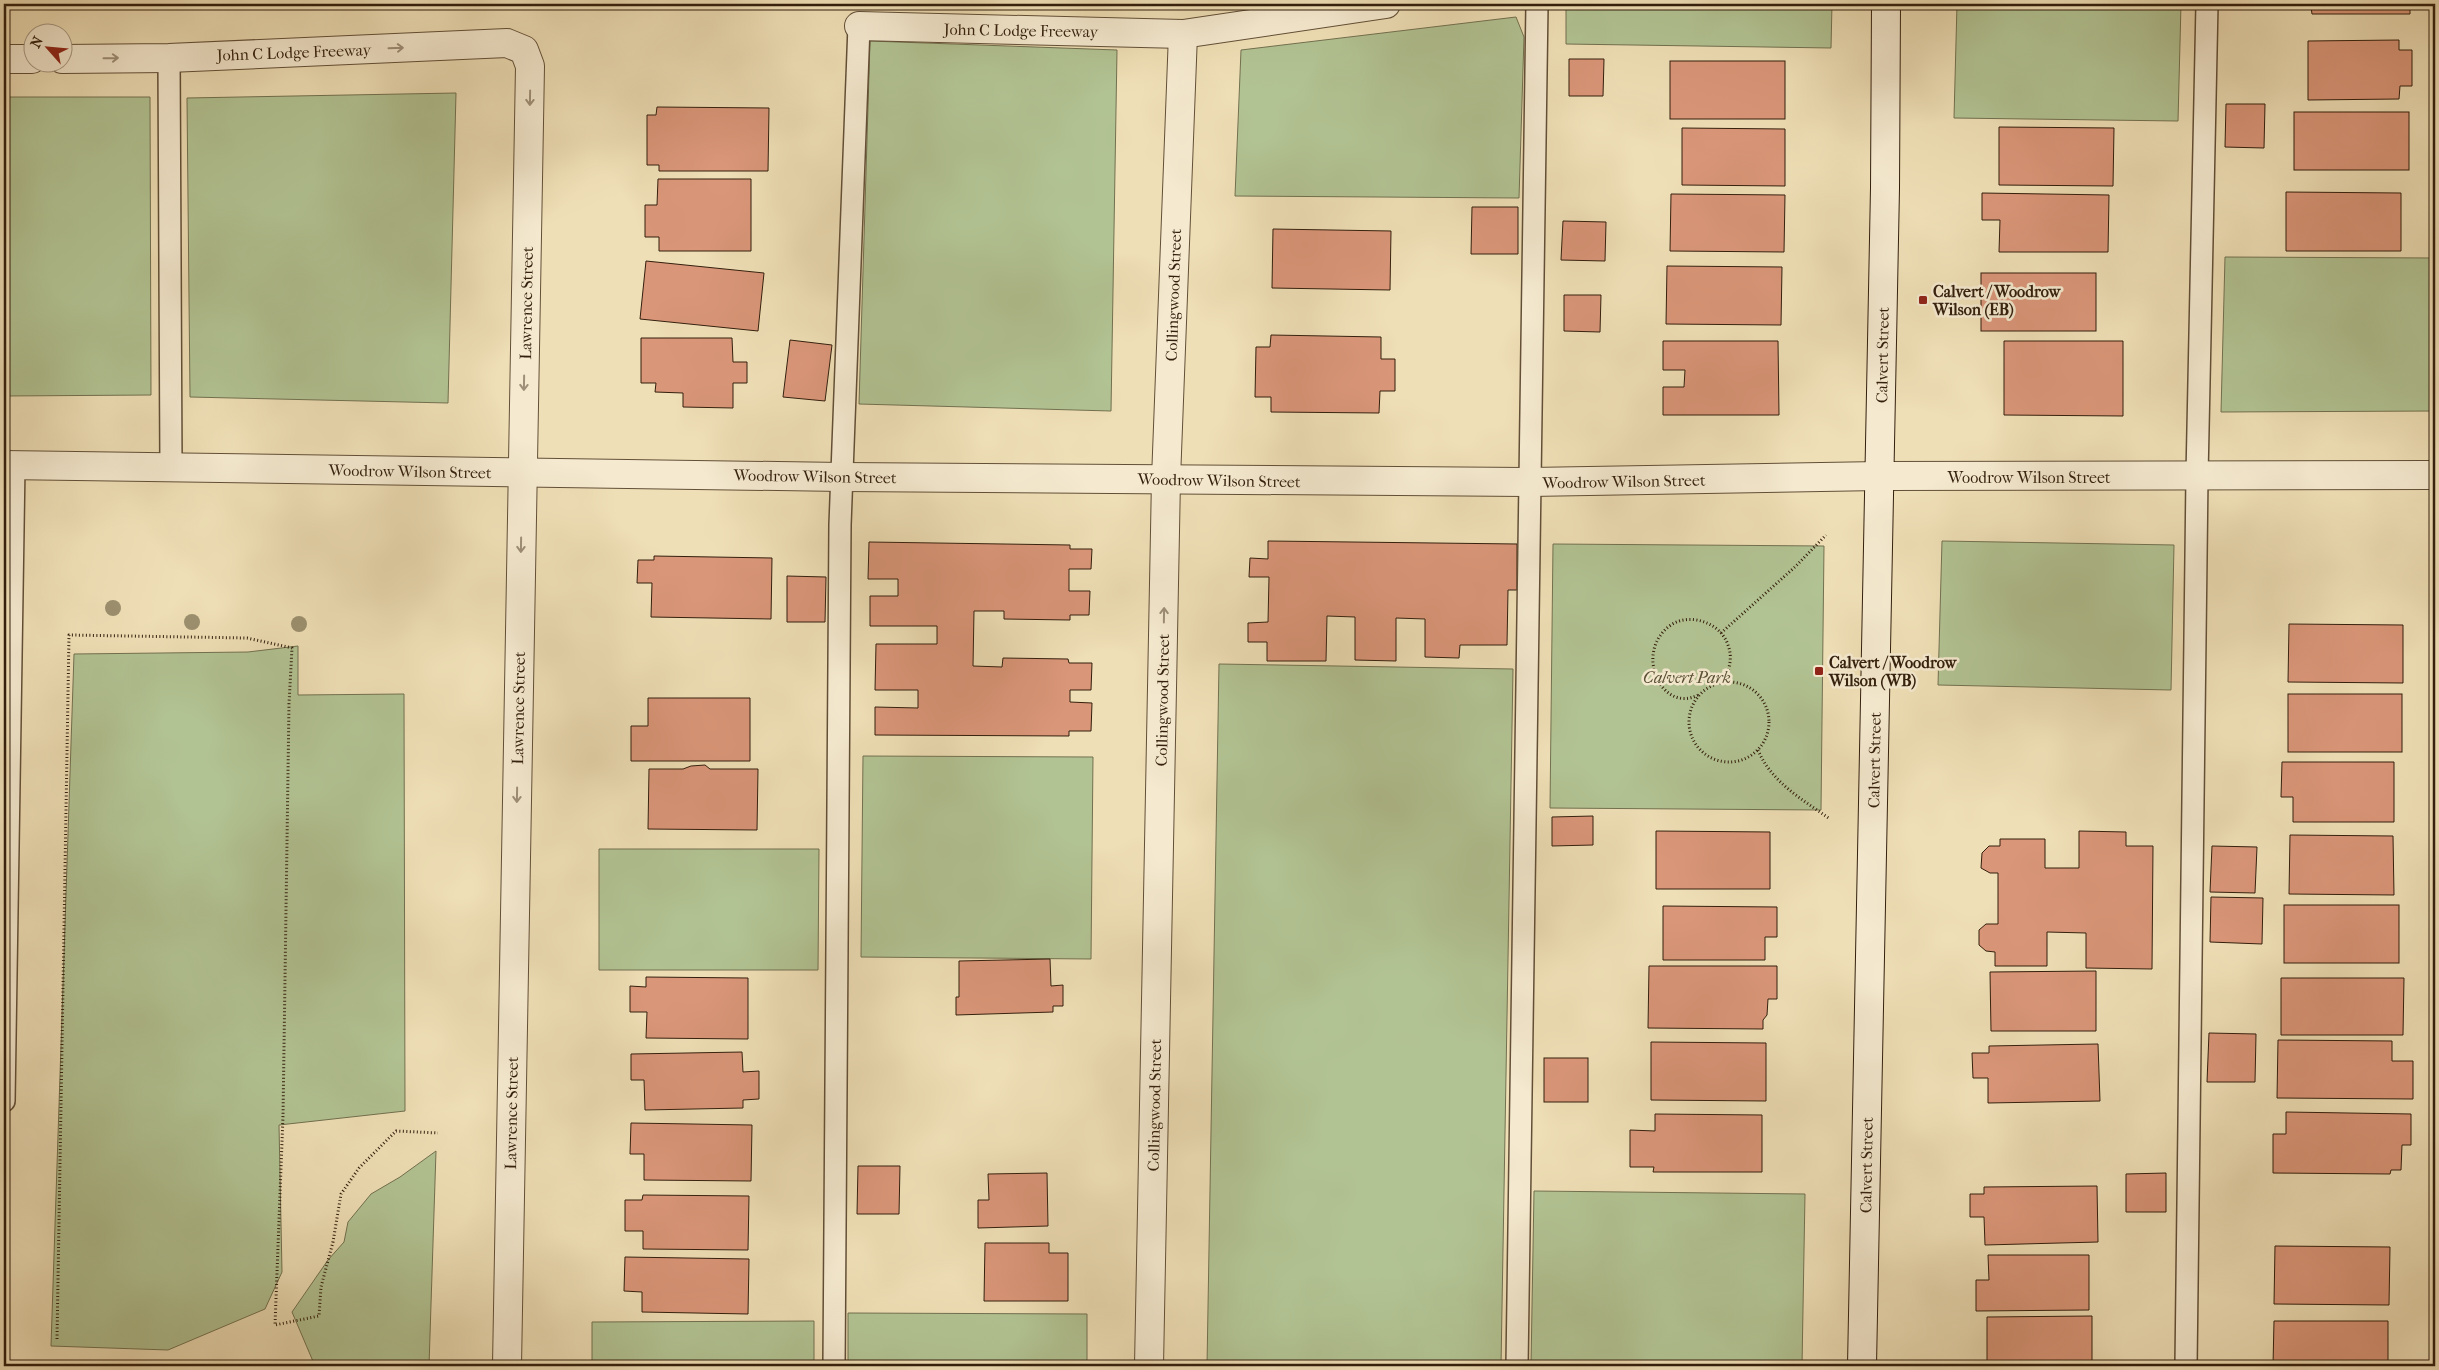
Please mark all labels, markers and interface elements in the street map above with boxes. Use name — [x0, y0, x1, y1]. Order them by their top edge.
street label: John C Lodge Freeway — [942, 20, 1099, 41]
north arrow — [22, 22, 72, 72]
text: N — [27, 33, 47, 51]
street label: John C Lodge Freeway — [215, 40, 372, 65]
one-way arrow — [388, 43, 404, 53]
one-way arrow — [102, 53, 119, 63]
one-way arrow — [525, 90, 535, 106]
street label: Collingwood Street — [1162, 228, 1185, 362]
street label: Lawrence Street — [516, 246, 537, 360]
place label: Calvert / Woodrow Wilson (EB) — [1932, 282, 2061, 320]
marker: Calvert / Woodrow Wilson (EB) — [1917, 294, 1929, 306]
street label: Calvert Street — [1872, 306, 1893, 403]
one-way arrow — [519, 374, 529, 390]
street label: Woodrow Wilson Street — [327, 461, 492, 482]
street label: Woodrow Wilson Street — [732, 466, 897, 487]
street label: Woodrow Wilson Street — [1946, 468, 2111, 487]
street label: Woodrow Wilson Street — [1136, 470, 1301, 491]
street label: Woodrow Wilson Street — [1541, 471, 1706, 492]
one-way arrow — [516, 536, 526, 553]
one-way arrow — [1159, 607, 1168, 623]
street label: Collingwood Street — [1152, 633, 1173, 767]
street label: Lawrence Street — [508, 651, 529, 765]
place label: Calvert / Woodrow Wilson (WB) — [1828, 653, 1957, 691]
marker: Calvert / Woodrow Wilson (WB) — [1813, 665, 1825, 677]
park label: Calvert Park — [1643, 668, 1731, 687]
street label: Calvert Street — [1864, 711, 1885, 808]
one-way arrow — [512, 786, 522, 803]
street label: Collingwood Street — [1144, 1038, 1165, 1172]
street label: Lawrence Street — [501, 1056, 522, 1170]
street label: Calvert Street — [1856, 1116, 1877, 1213]

